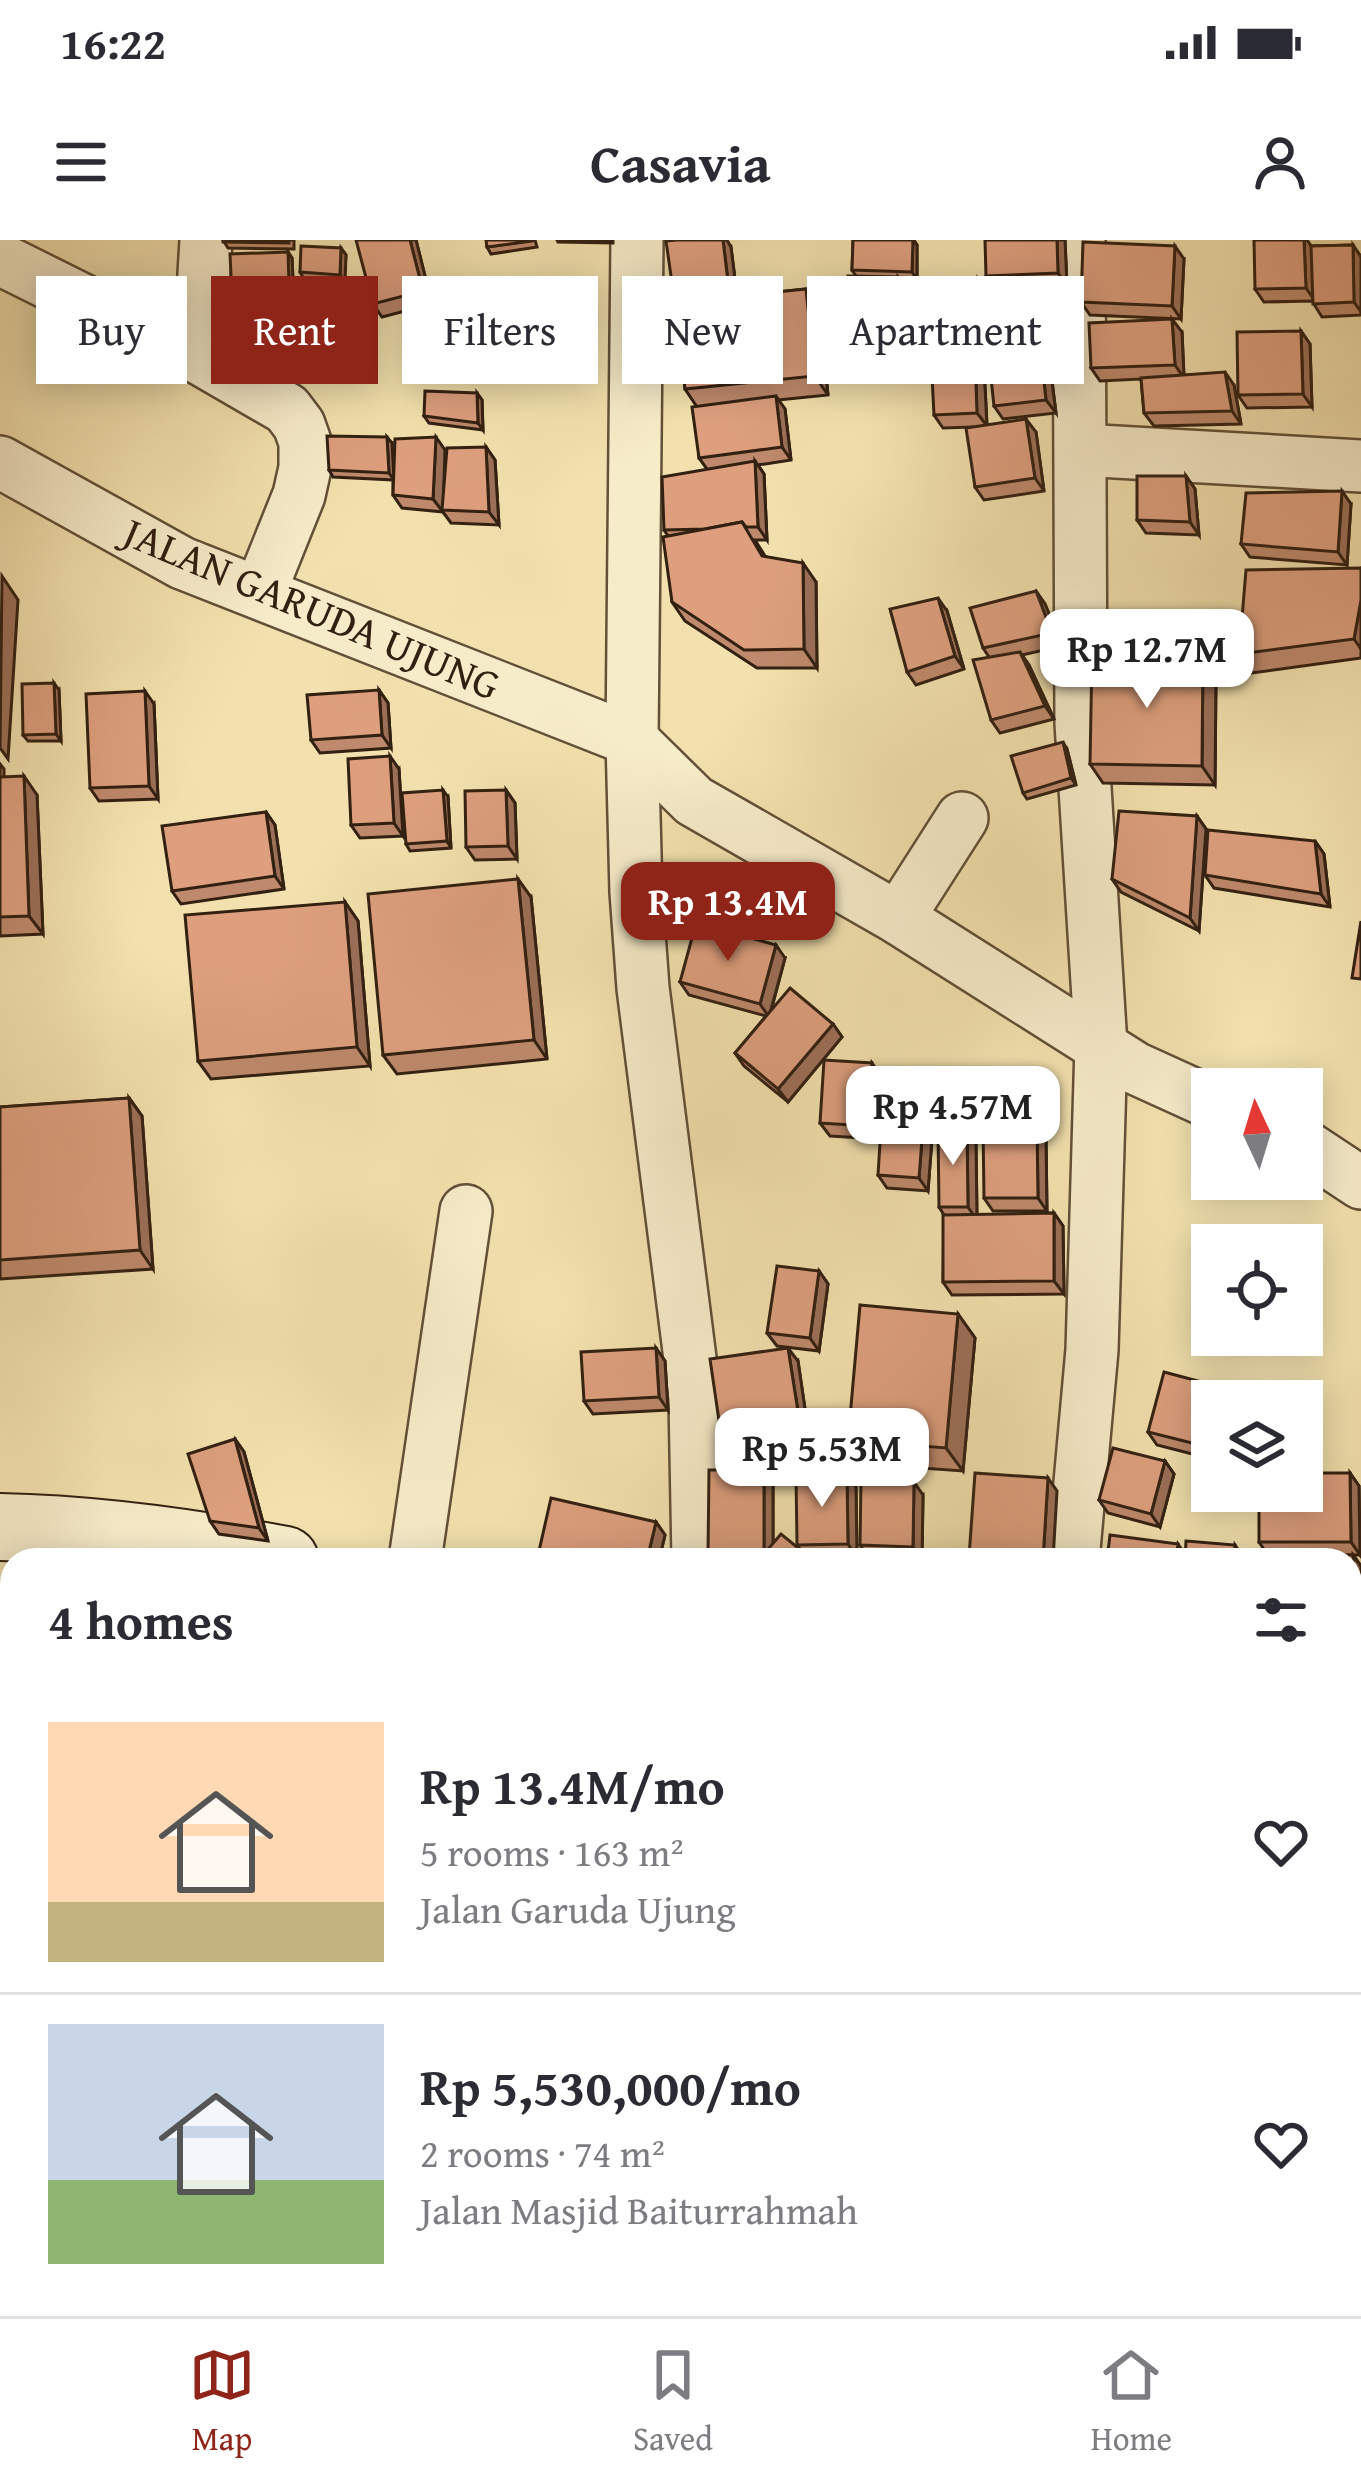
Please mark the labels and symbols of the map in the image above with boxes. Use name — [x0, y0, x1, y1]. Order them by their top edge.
street label: JALAN GARUDA UJUNG — [110, 499, 510, 714]
pin: Rp 12.7M — [1023, 609, 1271, 711]
pin: Rp 13.4M — [604, 862, 852, 964]
pin: Rp 4.57M — [829, 1066, 1077, 1168]
north arrow — [1191, 1068, 1323, 1200]
pin: Rp 5.53M — [698, 1408, 946, 1510]

